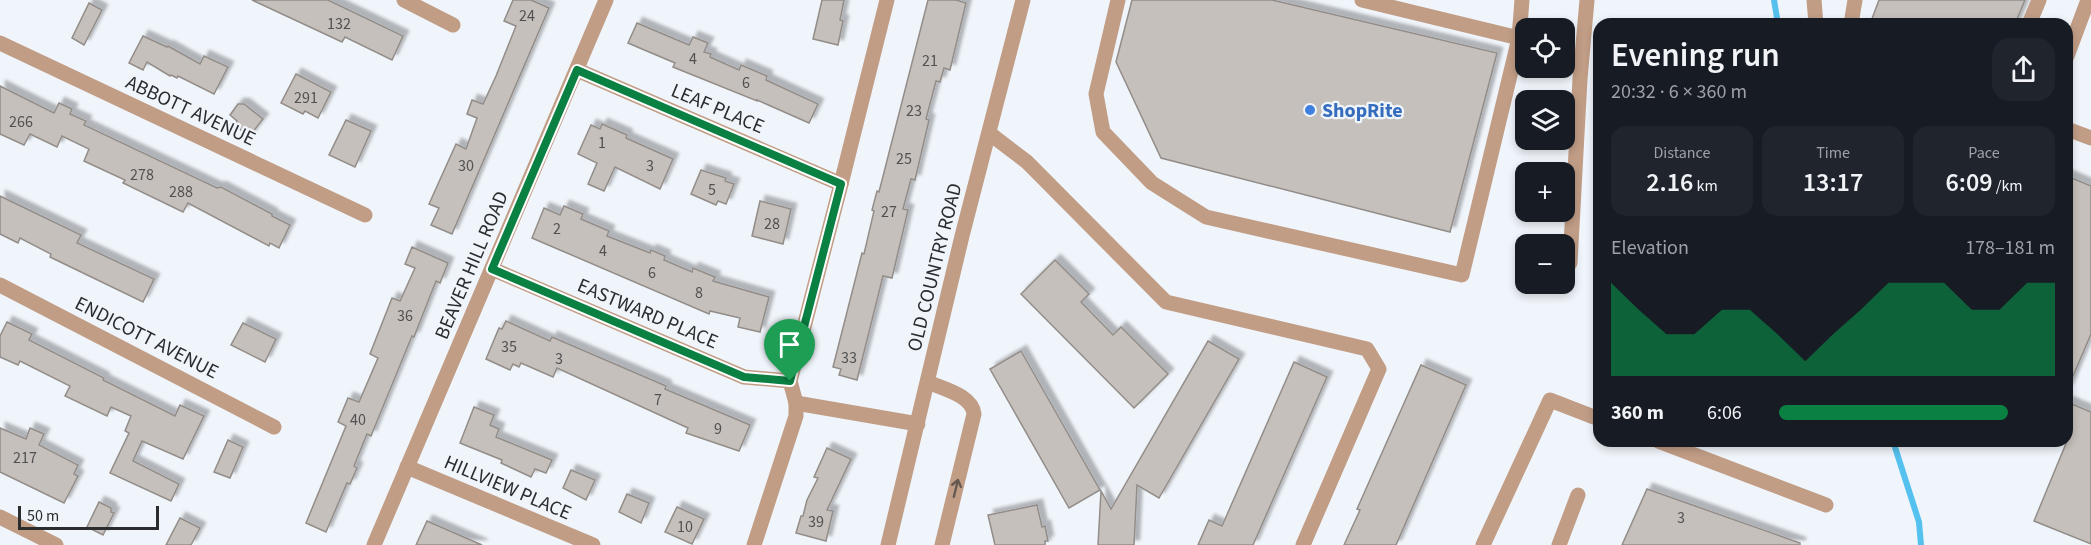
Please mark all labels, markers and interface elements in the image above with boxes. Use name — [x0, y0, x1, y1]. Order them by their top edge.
house number: 24 — [519, 5, 535, 27]
house number: 132 — [327, 13, 351, 35]
map controls — [1515, 18, 1575, 294]
button: locate — [1515, 18, 1575, 78]
text: Evening run — [1611, 32, 1780, 79]
button: share — [1992, 38, 2055, 101]
house number: 4 — [689, 48, 697, 70]
house number: 21 — [922, 50, 938, 72]
street label: ABBOTT AVENUE — [121, 69, 260, 153]
house number: 6 — [742, 72, 750, 94]
street label: LEAF PLACE — [667, 77, 769, 141]
text: 20:32 · 6 × 360 m — [1611, 78, 1747, 106]
house number: 291 — [294, 87, 318, 109]
button: layers — [1515, 90, 1575, 150]
place label: ShopRite — [1322, 97, 1403, 125]
house number: 23 — [906, 100, 922, 122]
marker: ShopRite — [1303, 103, 1317, 117]
house number: 266 — [9, 111, 33, 133]
house number: 1 — [598, 132, 606, 154]
text: Distance — [1654, 142, 1710, 164]
text: Time — [1816, 142, 1850, 164]
text: Pace — [1968, 142, 2000, 164]
house number: 25 — [896, 148, 912, 170]
house number: 30 — [458, 155, 474, 177]
house number: 3 — [646, 155, 654, 177]
button: + — [1515, 162, 1575, 222]
house number: 278 — [130, 164, 154, 186]
text: 2.16 — [1646, 164, 1693, 201]
text: 13:17 — [1803, 164, 1863, 201]
text: 6:09 — [1945, 164, 1993, 201]
text: km — [1693, 175, 1718, 197]
text: /km — [1993, 175, 2023, 197]
house number: 5 — [708, 179, 716, 201]
street label: OLD COUNTRY ROAD — [901, 180, 969, 354]
house number: 288 — [169, 181, 193, 203]
street label: BEAVER HILL ROAD — [428, 187, 516, 344]
house number: 27 — [881, 201, 897, 223]
house number: 28 — [764, 213, 780, 235]
house number: 2 — [553, 218, 561, 240]
button: − — [1515, 234, 1575, 294]
text: Elevation — [1611, 234, 1689, 262]
text: 178–181 m — [1965, 234, 2055, 262]
house number: 4 — [599, 240, 607, 262]
house number: 6 — [648, 262, 656, 284]
street label: EASTWARD PLACE — [573, 272, 722, 356]
house number: 8 — [695, 282, 703, 304]
street label: ENDICOTT AVENUE — [70, 290, 223, 386]
house number: 36 — [397, 305, 413, 327]
pin — [764, 319, 815, 381]
icon: arrive — [773, 328, 806, 361]
house number: 35 — [501, 336, 517, 358]
house number: 33 — [841, 347, 857, 369]
house number: 3 — [555, 348, 563, 370]
house number: 7 — [654, 389, 662, 411]
text: 360 m — [1611, 399, 1664, 427]
text: 6:06 — [1707, 399, 1742, 427]
house number: 40 — [350, 409, 366, 431]
house number: 9 — [714, 418, 722, 440]
house number: 217 — [13, 447, 37, 469]
street label: HILLVIEW PLACE — [440, 449, 576, 527]
one-way arrow — [951, 479, 963, 498]
scale bar — [18, 503, 159, 530]
text: 50 m — [27, 505, 59, 527]
house number: 3 — [1677, 507, 1685, 529]
house number: 39 — [808, 511, 824, 533]
house number: 10 — [677, 516, 693, 538]

